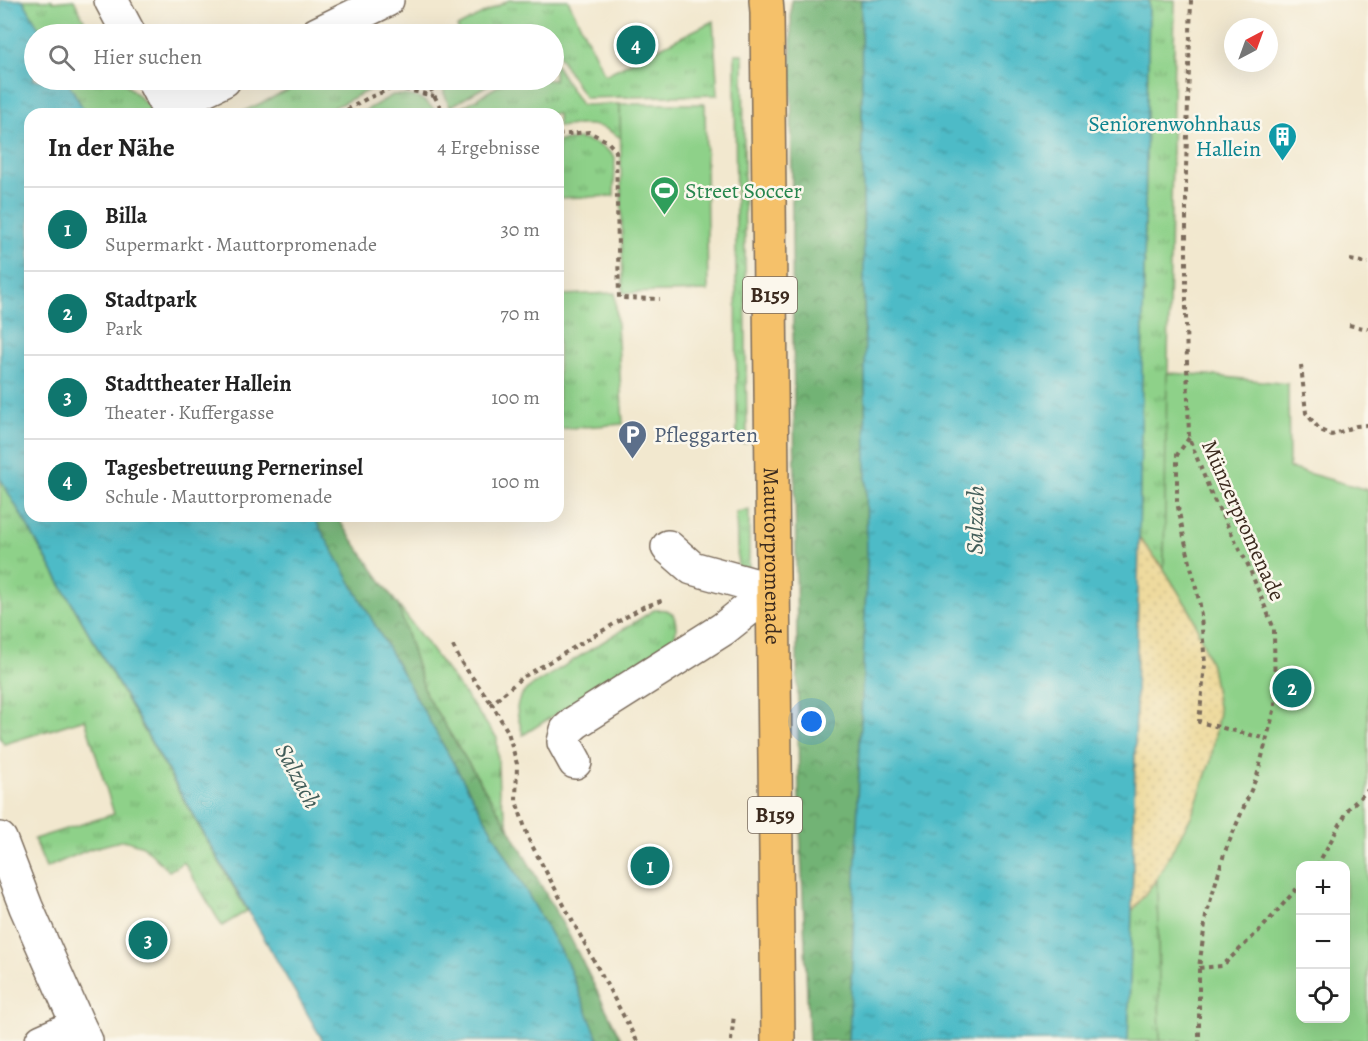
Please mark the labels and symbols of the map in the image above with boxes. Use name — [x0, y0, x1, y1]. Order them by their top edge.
north arrow — [1224, 18, 1278, 72]
pin: 4 — [616, 22, 656, 68]
place label: Seniorenwohnhaus Hallein — [1088, 109, 1261, 164]
building icon: Seniorenwohnhaus Hallein — [1266, 120, 1298, 162]
sports icon: Street Soccer — [648, 174, 680, 216]
place label: Street Soccer — [685, 176, 802, 206]
road number: B159 — [743, 277, 797, 313]
parking icon: Pfleggarten — [617, 418, 649, 460]
place label: Pfleggarten — [654, 420, 758, 450]
street label: Münzerpromenade — [1194, 435, 1292, 606]
street label: Mauttorpromenade — [756, 467, 788, 645]
water label: Salzach — [958, 485, 992, 555]
pin: 2 — [1272, 666, 1312, 710]
your location — [797, 707, 826, 736]
water label: Salzach — [268, 738, 328, 814]
road number: B159 — [748, 797, 802, 833]
pin: 1 — [630, 844, 670, 888]
pin: 3 — [128, 918, 168, 962]

